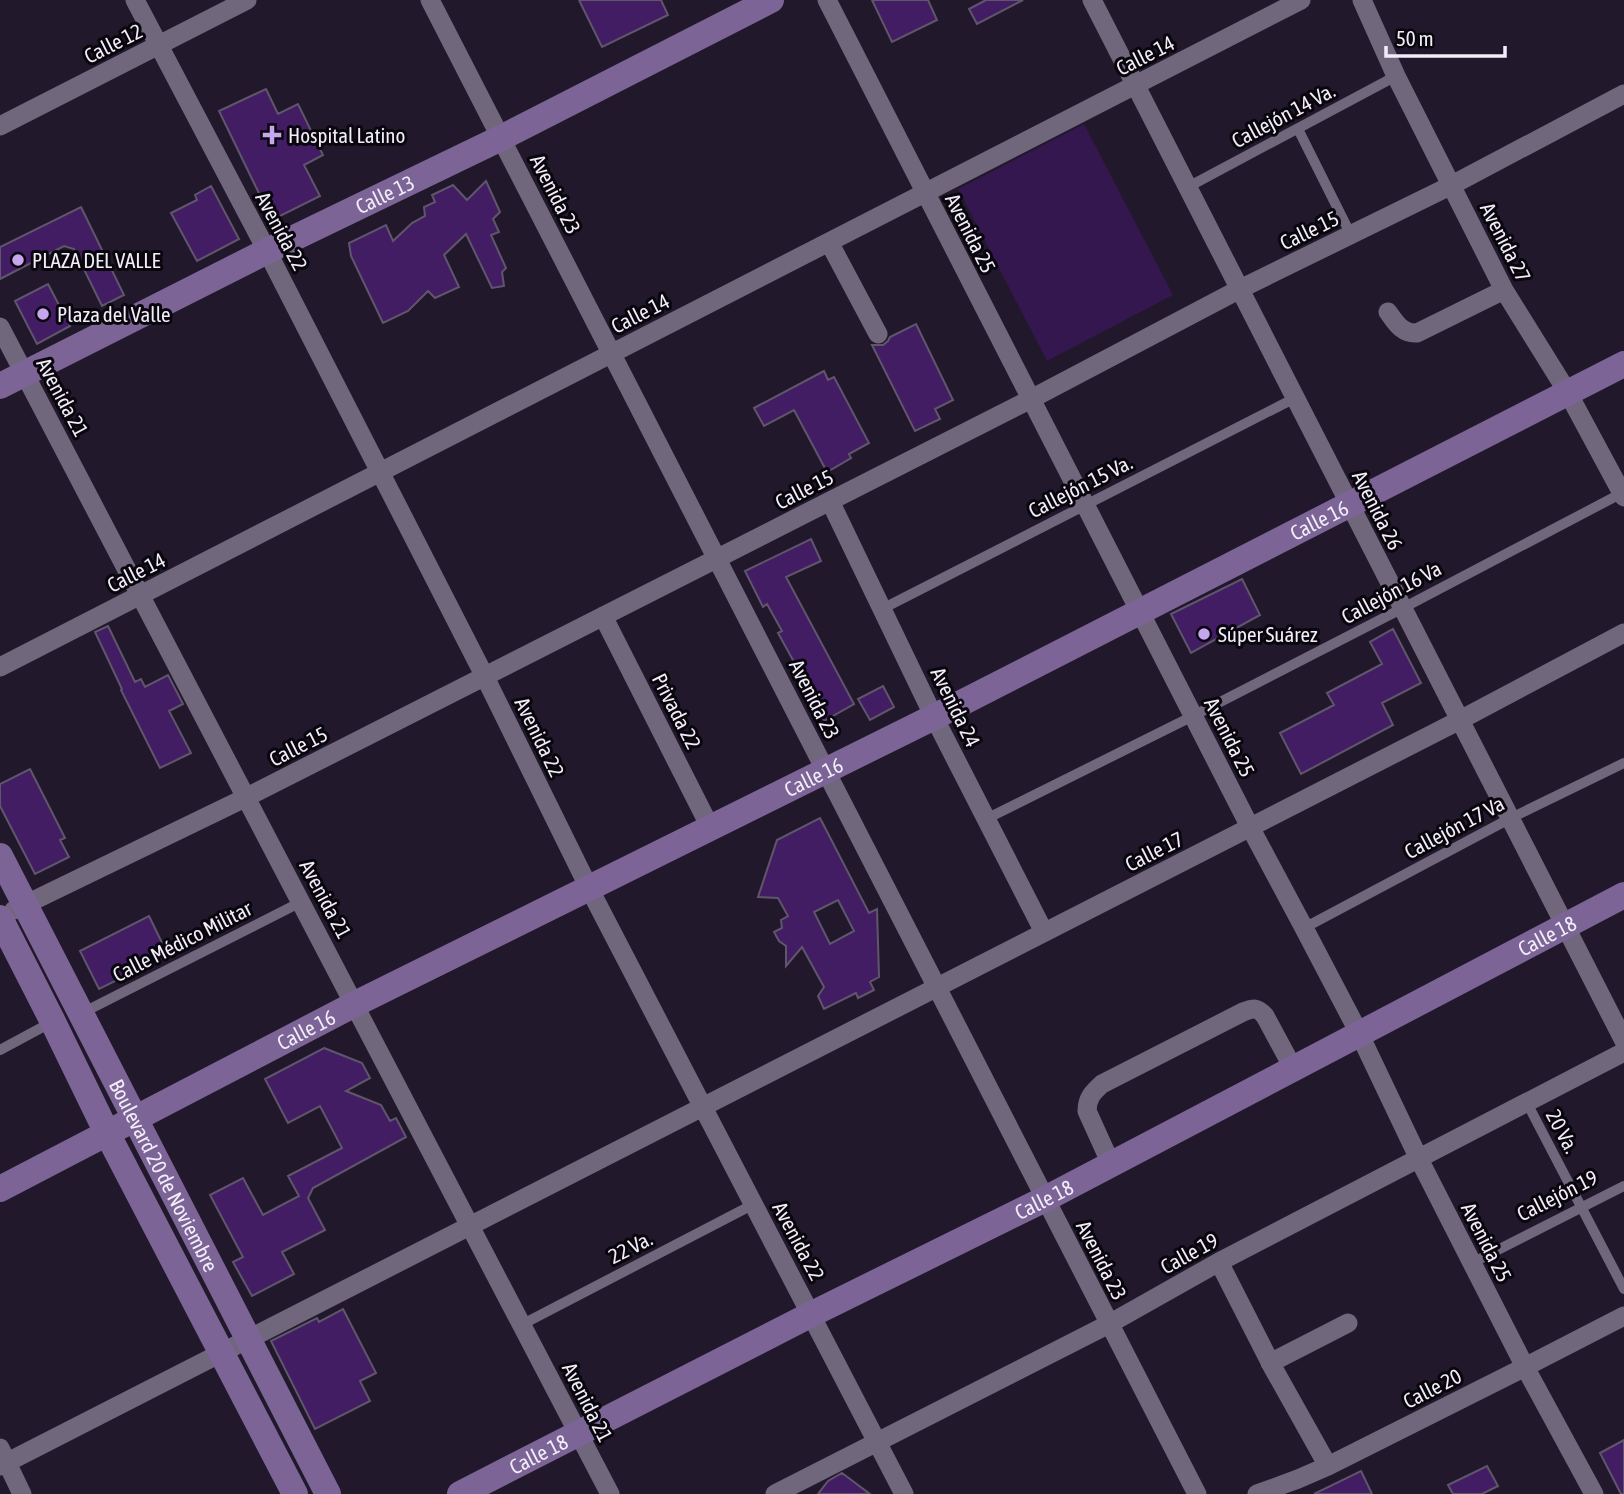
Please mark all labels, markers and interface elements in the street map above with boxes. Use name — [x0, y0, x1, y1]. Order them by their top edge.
scale bar — [1386, 14, 1505, 58]
street label: Calle 12 — [80, 18, 146, 68]
text: 50 m — [1396, 26, 1434, 50]
street label: Calle 14 — [1112, 30, 1178, 80]
street label: Callejón 14 Va. — [1227, 78, 1339, 152]
place label: Hospital Latino — [288, 123, 405, 147]
marker: Hospital Latino — [262, 125, 282, 145]
street label: Avenida 23 — [526, 150, 586, 238]
street label: Calle 13 — [352, 170, 418, 218]
street label: Avenida 22 — [251, 188, 313, 274]
street label: Avenida 25 — [941, 189, 1001, 277]
street label: Avenida 27 — [1476, 198, 1536, 286]
street label: Calle 15 — [1276, 206, 1342, 254]
place label: PLAZA DEL VALLE — [32, 248, 160, 272]
marker: PLAZA DEL VALLE — [10, 252, 26, 268]
street label: Calle 14 — [607, 288, 673, 338]
place label: Plaza del Valle — [57, 302, 171, 326]
marker: Plaza del Valle — [35, 306, 51, 322]
street label: Avenida 21 — [32, 354, 94, 440]
street label: Callejón 15 Va. — [1024, 450, 1136, 522]
street label: Calle 15 — [771, 464, 837, 514]
street label: Avenida 26 — [1348, 466, 1408, 554]
street label: Calle 16 — [1286, 495, 1352, 545]
street label: Calle 14 — [103, 547, 169, 597]
street label: Callejón 16 Va — [1337, 556, 1445, 628]
place label: Súper Suárez — [1218, 622, 1318, 646]
marker: Súper Suárez — [1196, 626, 1212, 642]
street label: Avenida 23 — [785, 655, 845, 743]
street label: Avenida 24 — [926, 663, 986, 751]
street label: Privada 22 — [648, 669, 706, 753]
street label: Avenida 22 — [510, 693, 570, 781]
street label: Avenida 25 — [1200, 693, 1260, 781]
street label: Calle 15 — [265, 721, 331, 771]
street label: Calle 16 — [780, 752, 847, 801]
street label: Callejón 17 Va — [1400, 791, 1508, 863]
street label: Calle 17 — [1121, 826, 1187, 876]
street label: Avenida 21 — [295, 856, 357, 942]
street label: Calle Médico Militar — [109, 895, 256, 986]
street label: Calle 18 — [1514, 910, 1580, 961]
street label: Calle 16 — [273, 1004, 339, 1055]
street label: Boulevard 20 de Noviembre — [105, 1075, 224, 1275]
street label: 20 Va. — [1542, 1105, 1584, 1157]
street label: Callejón 19 — [1513, 1165, 1601, 1225]
street label: Calle 18 — [1011, 1174, 1077, 1224]
street label: Avenida 22 — [768, 1198, 830, 1284]
street label: Avenida 25 — [1457, 1198, 1517, 1286]
street label: Avenida 23 — [1072, 1216, 1132, 1304]
street label: 22 Va. — [604, 1226, 656, 1268]
street label: Calle 19 — [1156, 1227, 1222, 1279]
street label: Avenida 21 — [558, 1358, 618, 1446]
street label: Calle 20 — [1399, 1363, 1465, 1413]
street label: Calle 18 — [505, 1429, 572, 1479]

